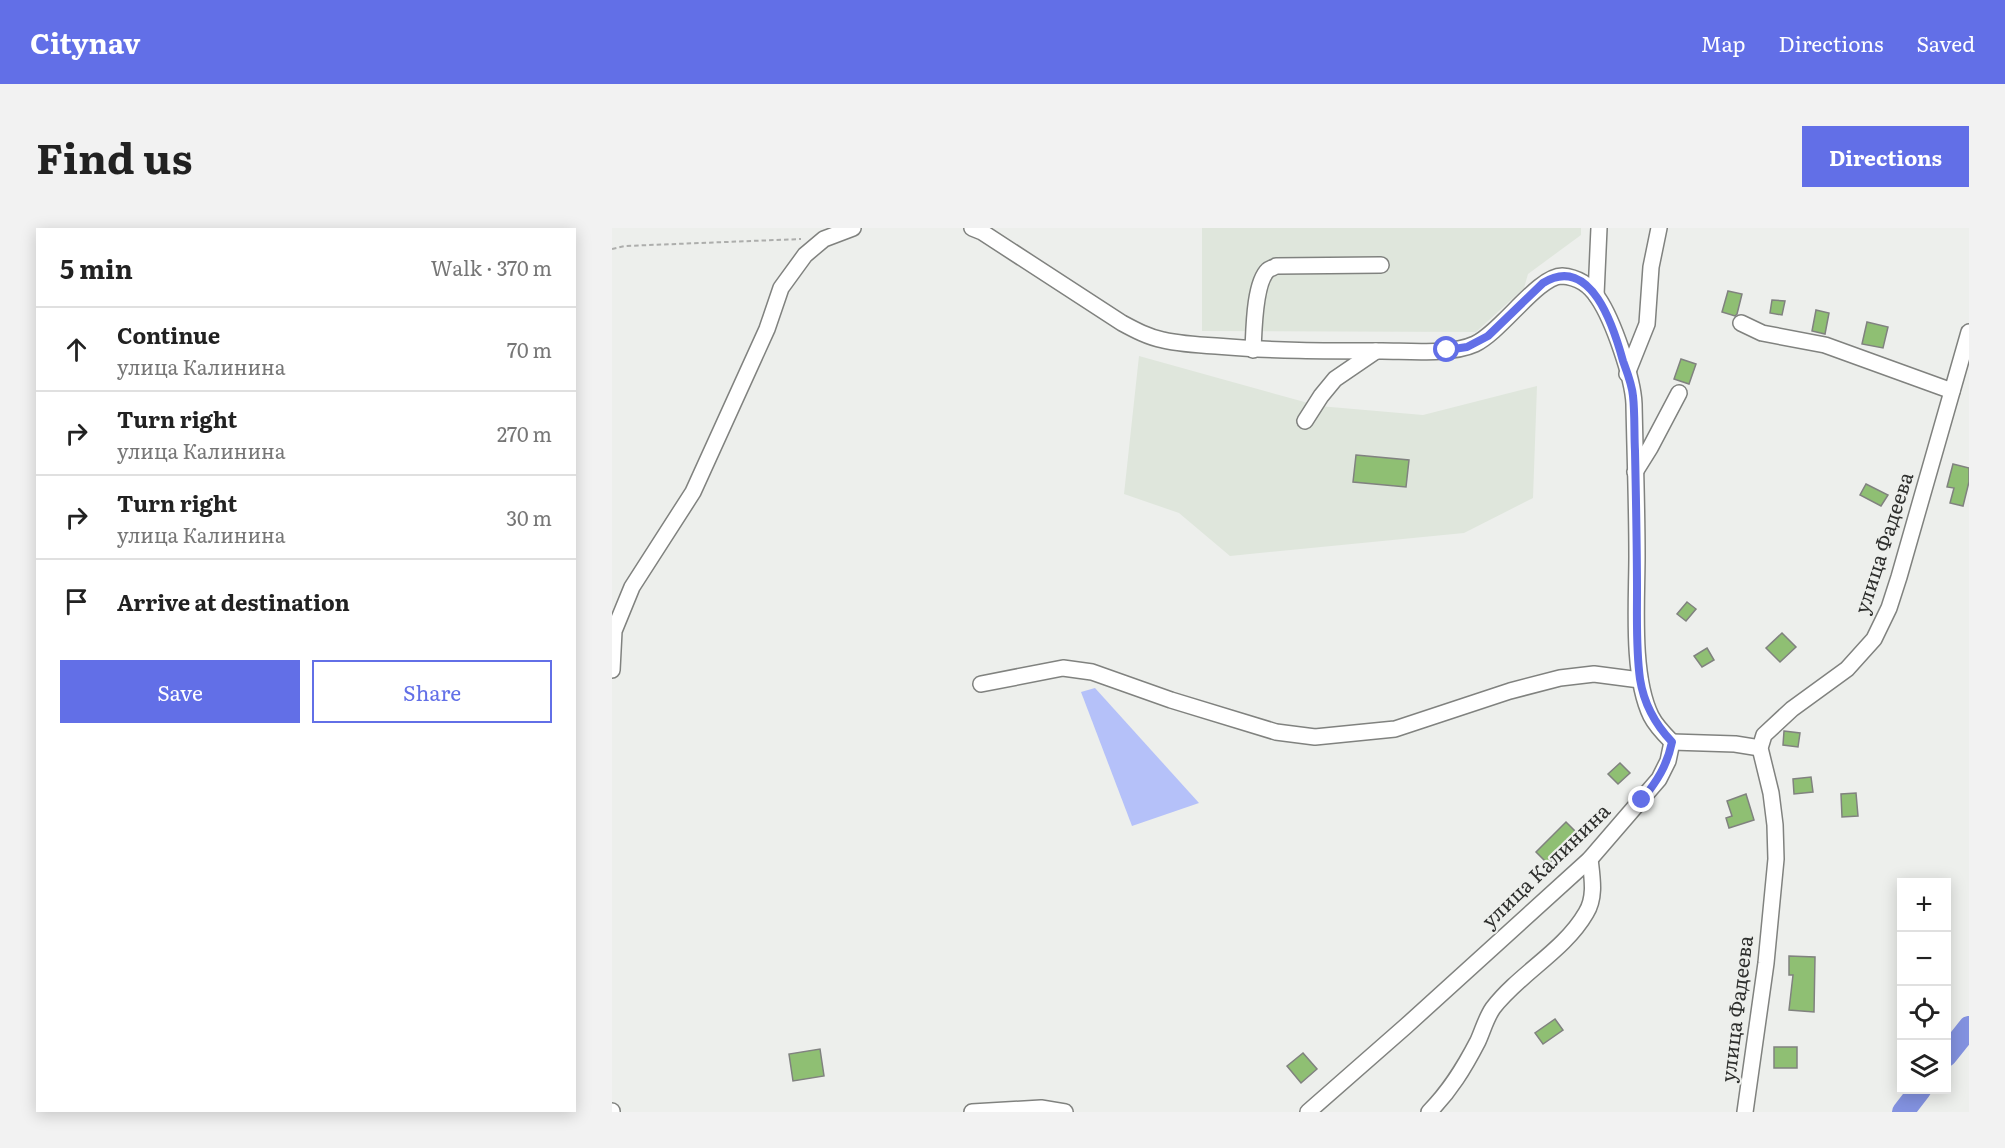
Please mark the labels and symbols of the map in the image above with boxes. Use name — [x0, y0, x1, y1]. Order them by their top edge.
route start — [1433, 336, 1459, 362]
street label: улица Фадеева — [1845, 467, 1919, 617]
route end — [1628, 786, 1654, 812]
street label: улица Калинина — [1474, 795, 1616, 934]
street label: улица Фадеева — [1711, 933, 1759, 1084]

